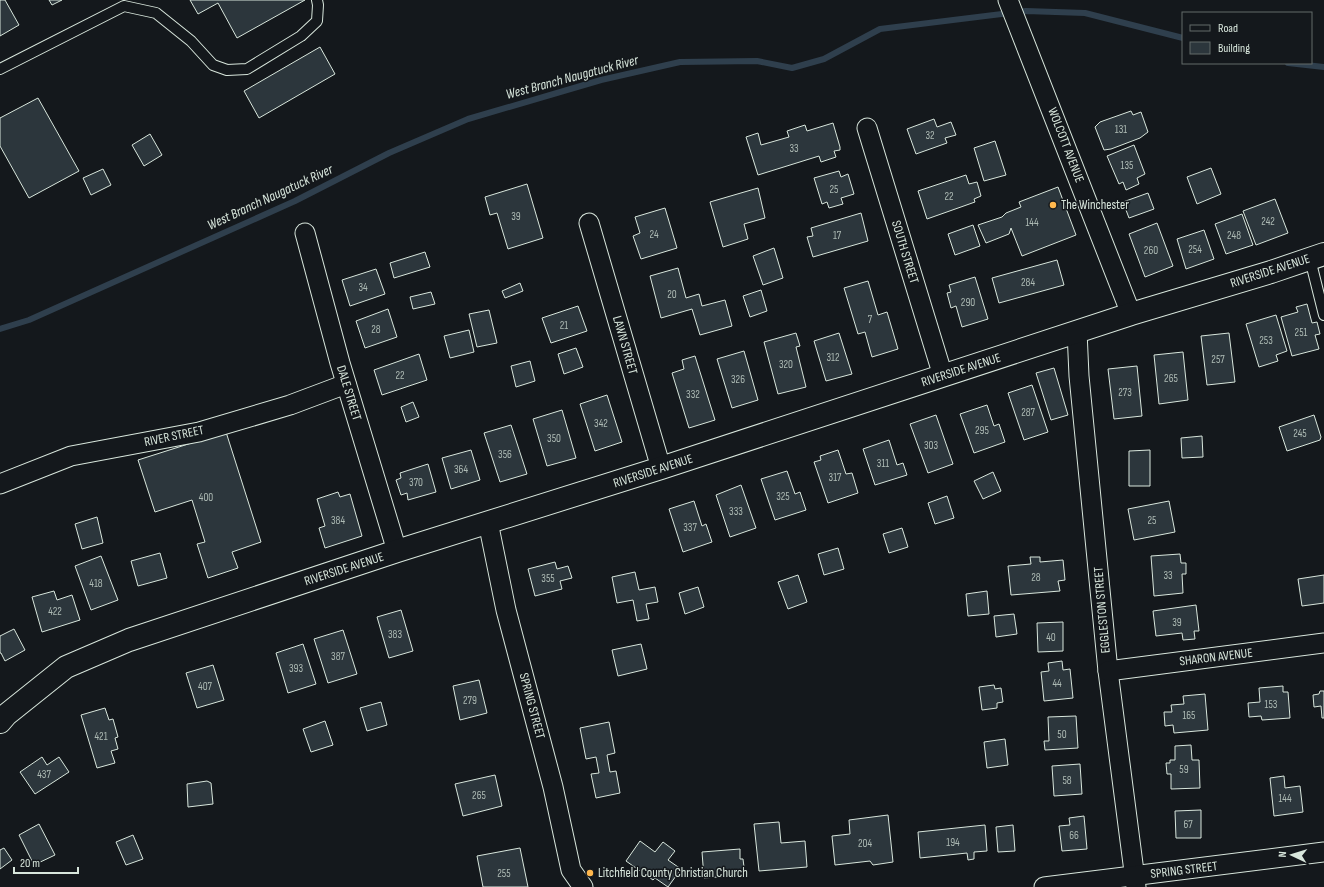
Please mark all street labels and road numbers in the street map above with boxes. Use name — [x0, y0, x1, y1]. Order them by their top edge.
street label: WOLCOTT AVENUE — [1044, 105, 1088, 185]
street label: SOUTH STREET — [888, 219, 922, 285]
street label: RIVERSIDE AVENUE — [1228, 251, 1312, 291]
street label: LAWN STREET — [609, 314, 641, 376]
street label: RIVERSIDE AVENUE — [919, 350, 1003, 390]
street label: DALE STREET — [333, 364, 365, 422]
street label: RIVER STREET — [143, 422, 205, 450]
street label: RIVERSIDE AVENUE — [611, 451, 695, 491]
street label: RIVERSIDE AVENUE — [302, 549, 386, 589]
street label: EGGLESTON STREET — [1090, 566, 1114, 654]
street label: SHARON AVENUE — [1179, 645, 1253, 669]
street label: SPRING STREET — [516, 671, 548, 741]
street label: SPRING STREET — [1149, 858, 1219, 882]

